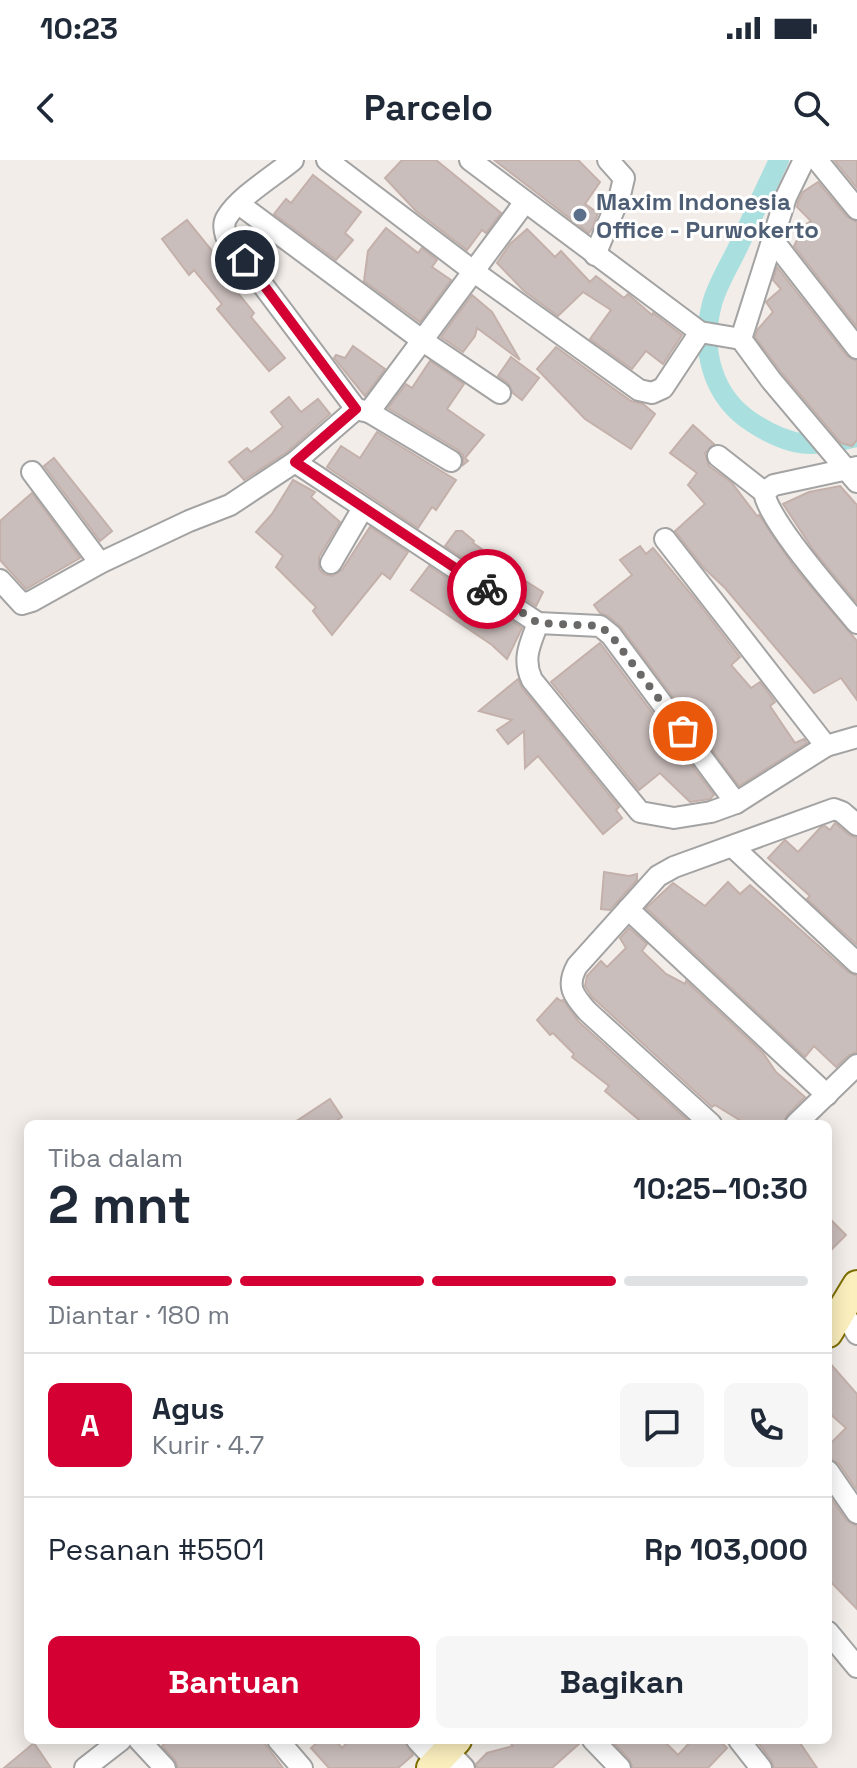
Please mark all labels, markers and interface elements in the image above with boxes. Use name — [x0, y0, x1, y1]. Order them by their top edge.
text: 10:23 — [40, 9, 118, 48]
text: Parcelo — [364, 85, 493, 131]
icon: back — [24, 86, 68, 130]
icon: search — [789, 86, 833, 130]
place label: Maxim Indonesia Office - Purwokerto — [596, 186, 819, 245]
marker: Maxim Indonesia Office - Purwokerto — [571, 206, 589, 224]
pin — [211, 226, 279, 294]
icon: home — [223, 238, 267, 282]
courier — [447, 549, 527, 629]
icon: bike — [465, 567, 509, 611]
pin — [649, 697, 717, 765]
icon: bag — [661, 709, 705, 753]
text: Tiba dalam — [48, 1141, 183, 1175]
text: 10:25–10:30 — [633, 1169, 808, 1208]
text: 2 mnt — [48, 1172, 192, 1238]
text: Diantar · 180 m — [48, 1298, 230, 1332]
button: chat — [620, 1383, 704, 1467]
button: phone — [724, 1383, 808, 1467]
text: Agus — [152, 1389, 224, 1428]
text: A — [80, 1406, 100, 1445]
text: Kurir · 4.7 — [152, 1428, 264, 1462]
text: Pesanan #5501 — [48, 1530, 265, 1569]
text: Rp 103,000 — [644, 1530, 808, 1569]
button: Bantuan — [48, 1636, 420, 1728]
button: Bagikan — [436, 1636, 808, 1728]

